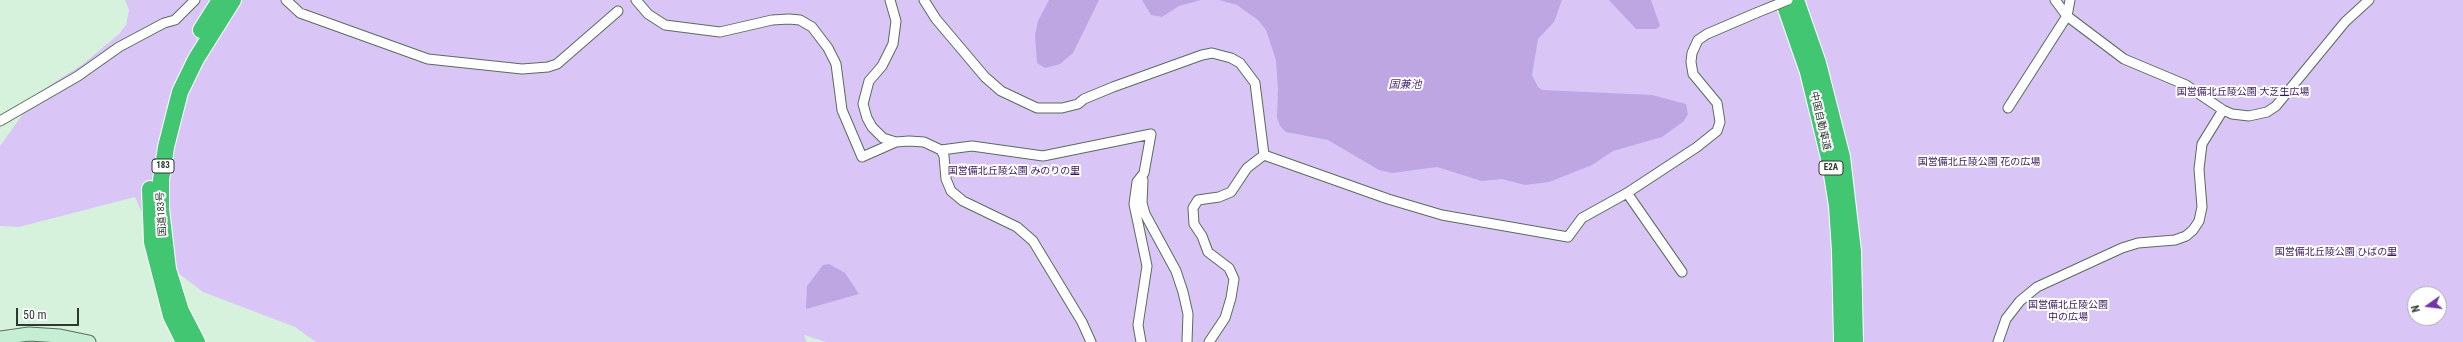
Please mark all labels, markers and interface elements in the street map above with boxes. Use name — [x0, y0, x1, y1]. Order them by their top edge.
water label: 国兼池 — [1389, 78, 1421, 92]
park label: 国営備北丘陵公園 大芝生広場 — [2177, 86, 2309, 98]
street label: 中国自動車道 — [1807, 90, 1833, 152]
park label: 国営備北丘陵公園 花の広場 — [1918, 156, 2040, 168]
road number: 183 — [152, 159, 174, 173]
road number: E2A — [1819, 161, 1843, 175]
park label: 国営備北丘陵公園 みのりの里 — [948, 165, 1080, 177]
street label: 国道183号 — [155, 191, 169, 237]
park label: 国営備北丘陵公園 ひばの里 — [2275, 246, 2397, 258]
north arrow — [2407, 286, 2447, 326]
park label: 国営備北丘陵公園 中の広場 — [2028, 299, 2108, 322]
scale bar — [18, 300, 81, 326]
text: N — [2409, 304, 2423, 314]
text: 50 m — [23, 308, 47, 322]

